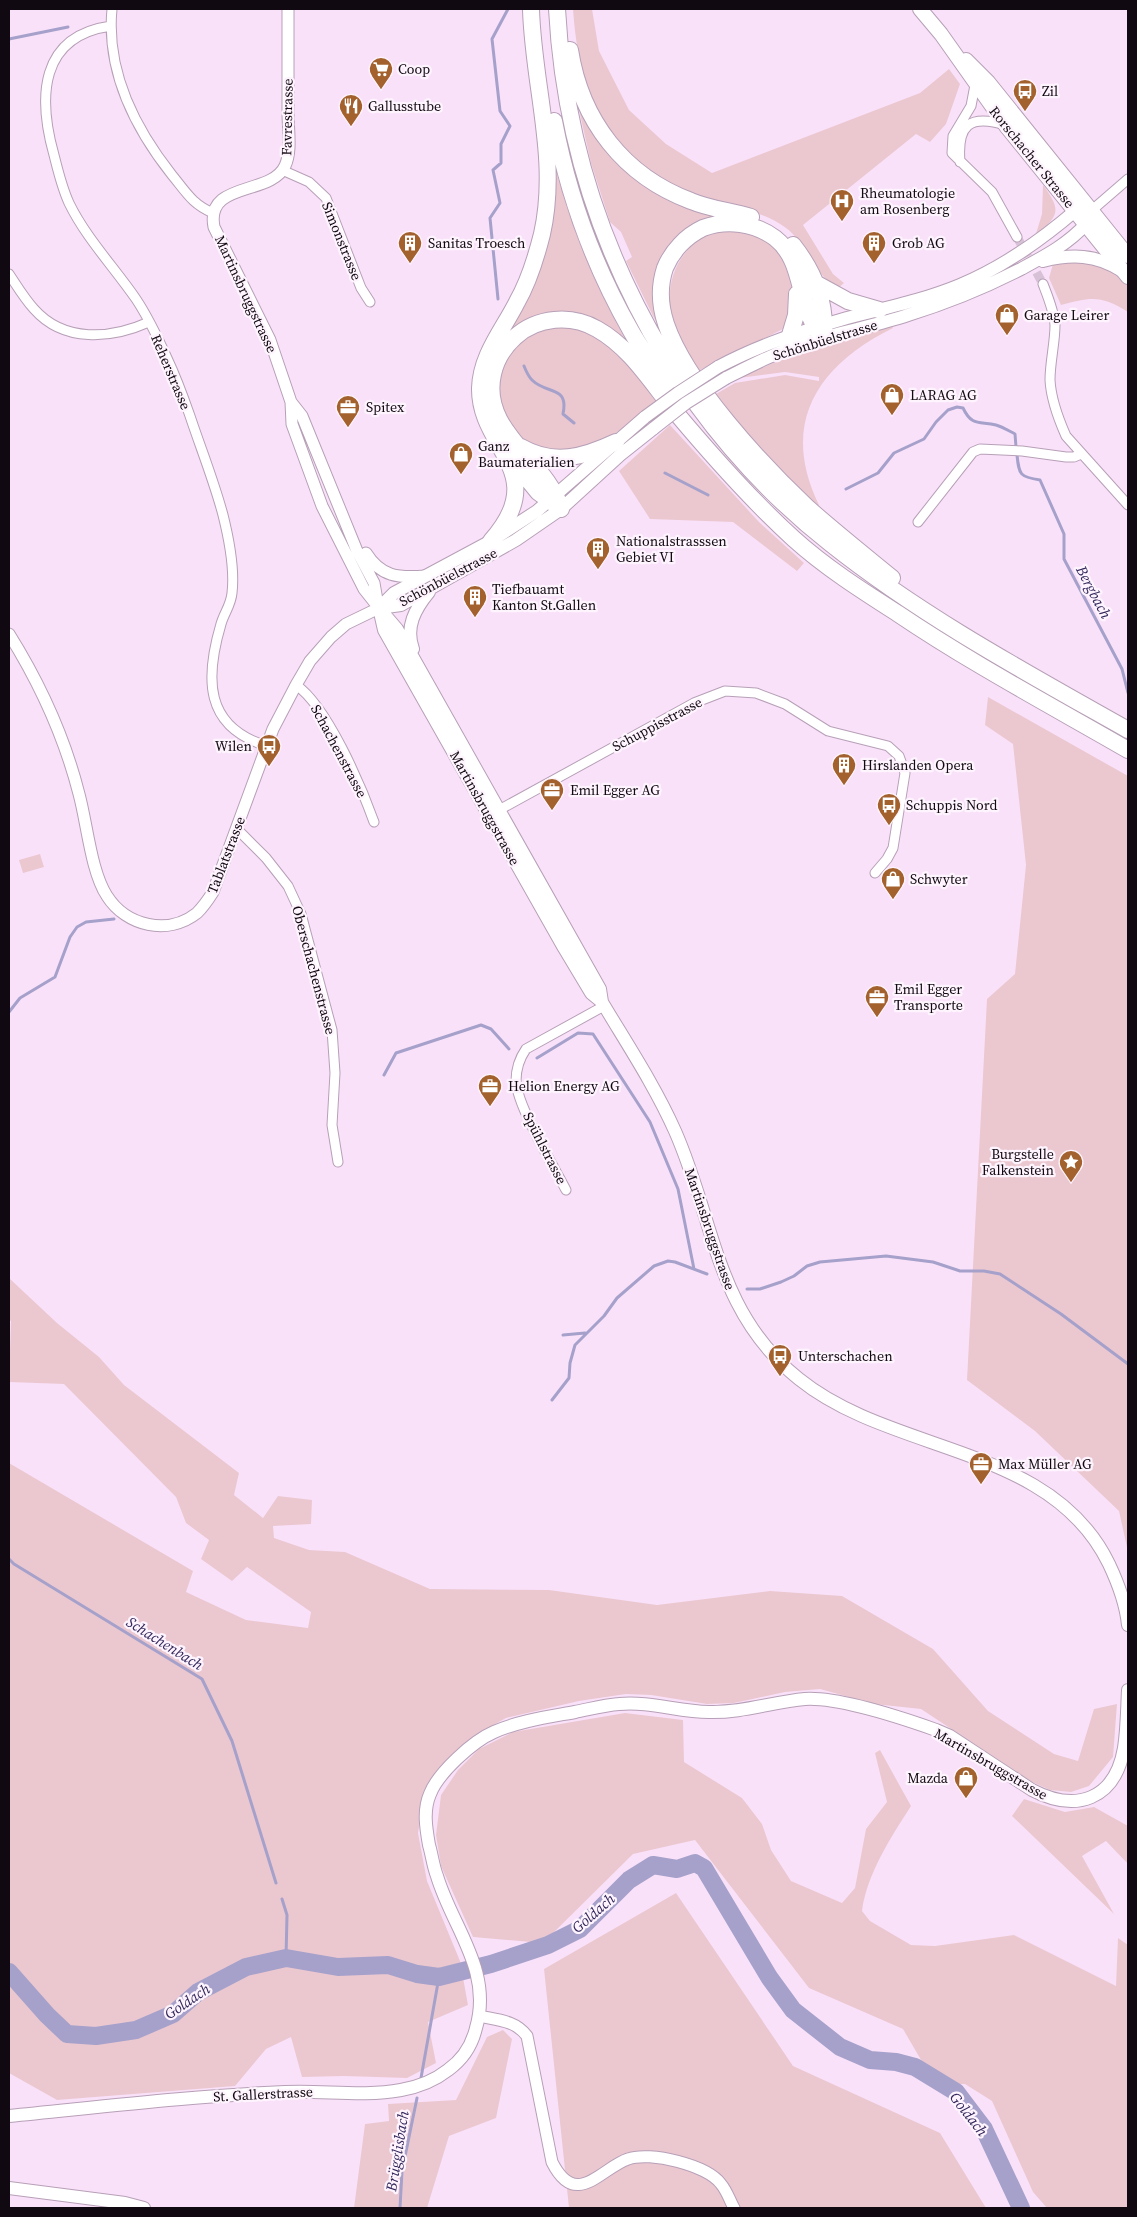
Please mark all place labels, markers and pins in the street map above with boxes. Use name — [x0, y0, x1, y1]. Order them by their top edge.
supermarket icon: Coop — [368, 56, 394, 90]
place label: Coop — [398, 59, 430, 79]
bus stop icon: Zil — [1012, 78, 1038, 112]
place label: Zil — [1042, 81, 1058, 101]
restaurant icon: Gallusstube — [338, 93, 364, 127]
place label: Gallusstube — [368, 96, 441, 116]
place label: Rheumatologie am Rosenberg — [860, 183, 955, 219]
hospital icon: Rheumatologie am Rosenberg — [829, 188, 855, 222]
building icon: Sanitas Troesch — [397, 230, 423, 264]
building icon: Grob AG — [861, 230, 887, 264]
place label: Sanitas Troesch — [428, 233, 525, 253]
place label: Grob AG — [892, 233, 945, 253]
shop icon: Garage Leirer — [994, 302, 1020, 336]
place label: Garage Leirer — [1024, 305, 1109, 325]
shop icon: LARAG AG — [879, 382, 905, 416]
place label: LARAG AG — [910, 385, 977, 405]
office icon: Spitex — [335, 394, 361, 428]
place label: Spitex — [366, 397, 405, 417]
place label: Ganz Baumaterialien — [478, 436, 575, 472]
shop icon: Ganz Baumaterialien — [448, 441, 474, 475]
place label: Nationalstrasssen Gebiet VI — [616, 531, 727, 567]
building icon: Nationalstrasssen Gebiet VI — [585, 536, 611, 570]
place label: Tiefbauamt Kanton St.Gallen — [492, 579, 597, 615]
building icon: Tiefbauamt Kanton St.Gallen — [462, 584, 488, 618]
bus stop icon: Wilen — [256, 733, 282, 767]
place label: Wilen — [215, 736, 253, 756]
building icon: Hirslanden Opera — [831, 752, 857, 786]
place label: Hirslanden Opera — [862, 755, 974, 775]
office icon: Emil Egger AG — [539, 777, 565, 811]
place label: Emil Egger AG — [570, 780, 660, 800]
bus stop icon: Schuppis Nord — [876, 792, 902, 826]
place label: Schuppis Nord — [906, 795, 997, 815]
shop icon: Schwyter — [880, 866, 906, 900]
place label: Schwyter — [910, 869, 968, 889]
place label: Emil Egger Transporte — [894, 979, 963, 1015]
office icon: Emil Egger Transporte — [864, 984, 890, 1018]
office icon: Helion Energy AG — [477, 1073, 503, 1107]
place label: Helion Energy AG — [508, 1076, 620, 1096]
place label: Burgstelle Falkenstein — [982, 1144, 1055, 1180]
place icon: Burgstelle Falkenstein — [1058, 1149, 1084, 1183]
bus stop icon: Unterschachen — [767, 1343, 793, 1377]
place label: Unterschachen — [798, 1346, 893, 1366]
office icon: Max Müller AG — [968, 1451, 994, 1485]
place label: Max Müller AG — [998, 1454, 1092, 1474]
shop icon: Mazda — [953, 1765, 979, 1799]
place label: Mazda — [907, 1768, 949, 1788]

